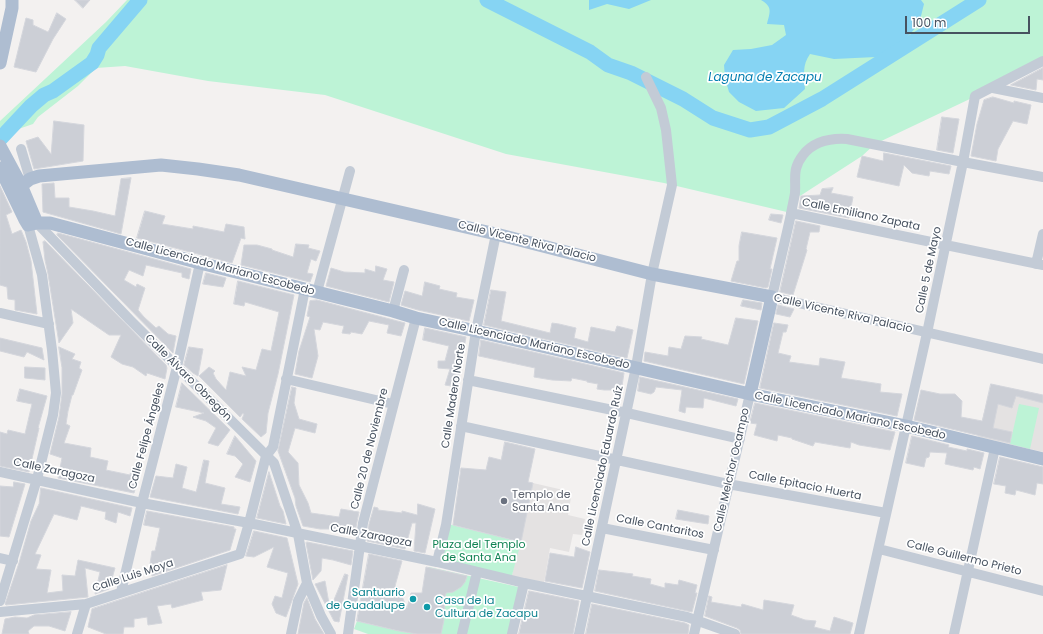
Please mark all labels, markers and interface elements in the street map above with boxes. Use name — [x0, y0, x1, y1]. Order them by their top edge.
scale bar — [907, 8, 1032, 34]
text: 100 m — [912, 14, 946, 31]
water label: Laguna de Zacapu — [708, 71, 822, 85]
street label: Calle Emiliano Zapata — [801, 196, 921, 234]
street label: Calle Vicente Riva Palacio — [457, 218, 597, 266]
street label: Calle 5 de Mayo — [913, 225, 945, 315]
street label: Calle Licenciado Mariano Escobedo — [124, 235, 316, 299]
street label: Calle Vicente Riva Palacio — [772, 292, 914, 336]
street label: Calle Licenciado Mariano Escobedo — [437, 316, 631, 372]
street label: Calle Álvaro Obregón — [142, 332, 234, 424]
street label: Calle Madero Norte — [439, 343, 469, 449]
street label: Calle Felipe Ángeles — [126, 381, 168, 491]
street label: Calle Licenciado Eduardo Ruíz — [580, 385, 626, 547]
street label: Calle 20 de Noviembre — [349, 387, 391, 511]
street label: Calle Licenciado Mariano Escobedo — [753, 389, 947, 443]
street label: Calle Melchor Ocampo — [711, 407, 753, 533]
street label: Calle Zaragoza — [12, 456, 96, 486]
street label: Calle Epitacio Huerta — [747, 469, 863, 503]
place label: Templo de Santa Ana — [512, 488, 570, 514]
marker: Templo de Santa Ana — [499, 496, 509, 506]
street label: Calle Cantaritos — [615, 512, 705, 542]
street label: Calle Zaragoza — [329, 522, 413, 550]
street label: Calle Guillermo Prieto — [905, 537, 1023, 579]
park label: Plaza del Templo de Santa Ana — [432, 538, 526, 564]
street label: Calle Luis Moya — [91, 557, 175, 595]
place label: Santuario de Guadalupe — [326, 586, 405, 612]
marker: Santuario de Guadalupe — [408, 594, 418, 604]
place label: Casa de la Cultura de Zacapu — [435, 594, 538, 620]
marker: Casa de la Cultura de Zacapu — [422, 602, 432, 612]

